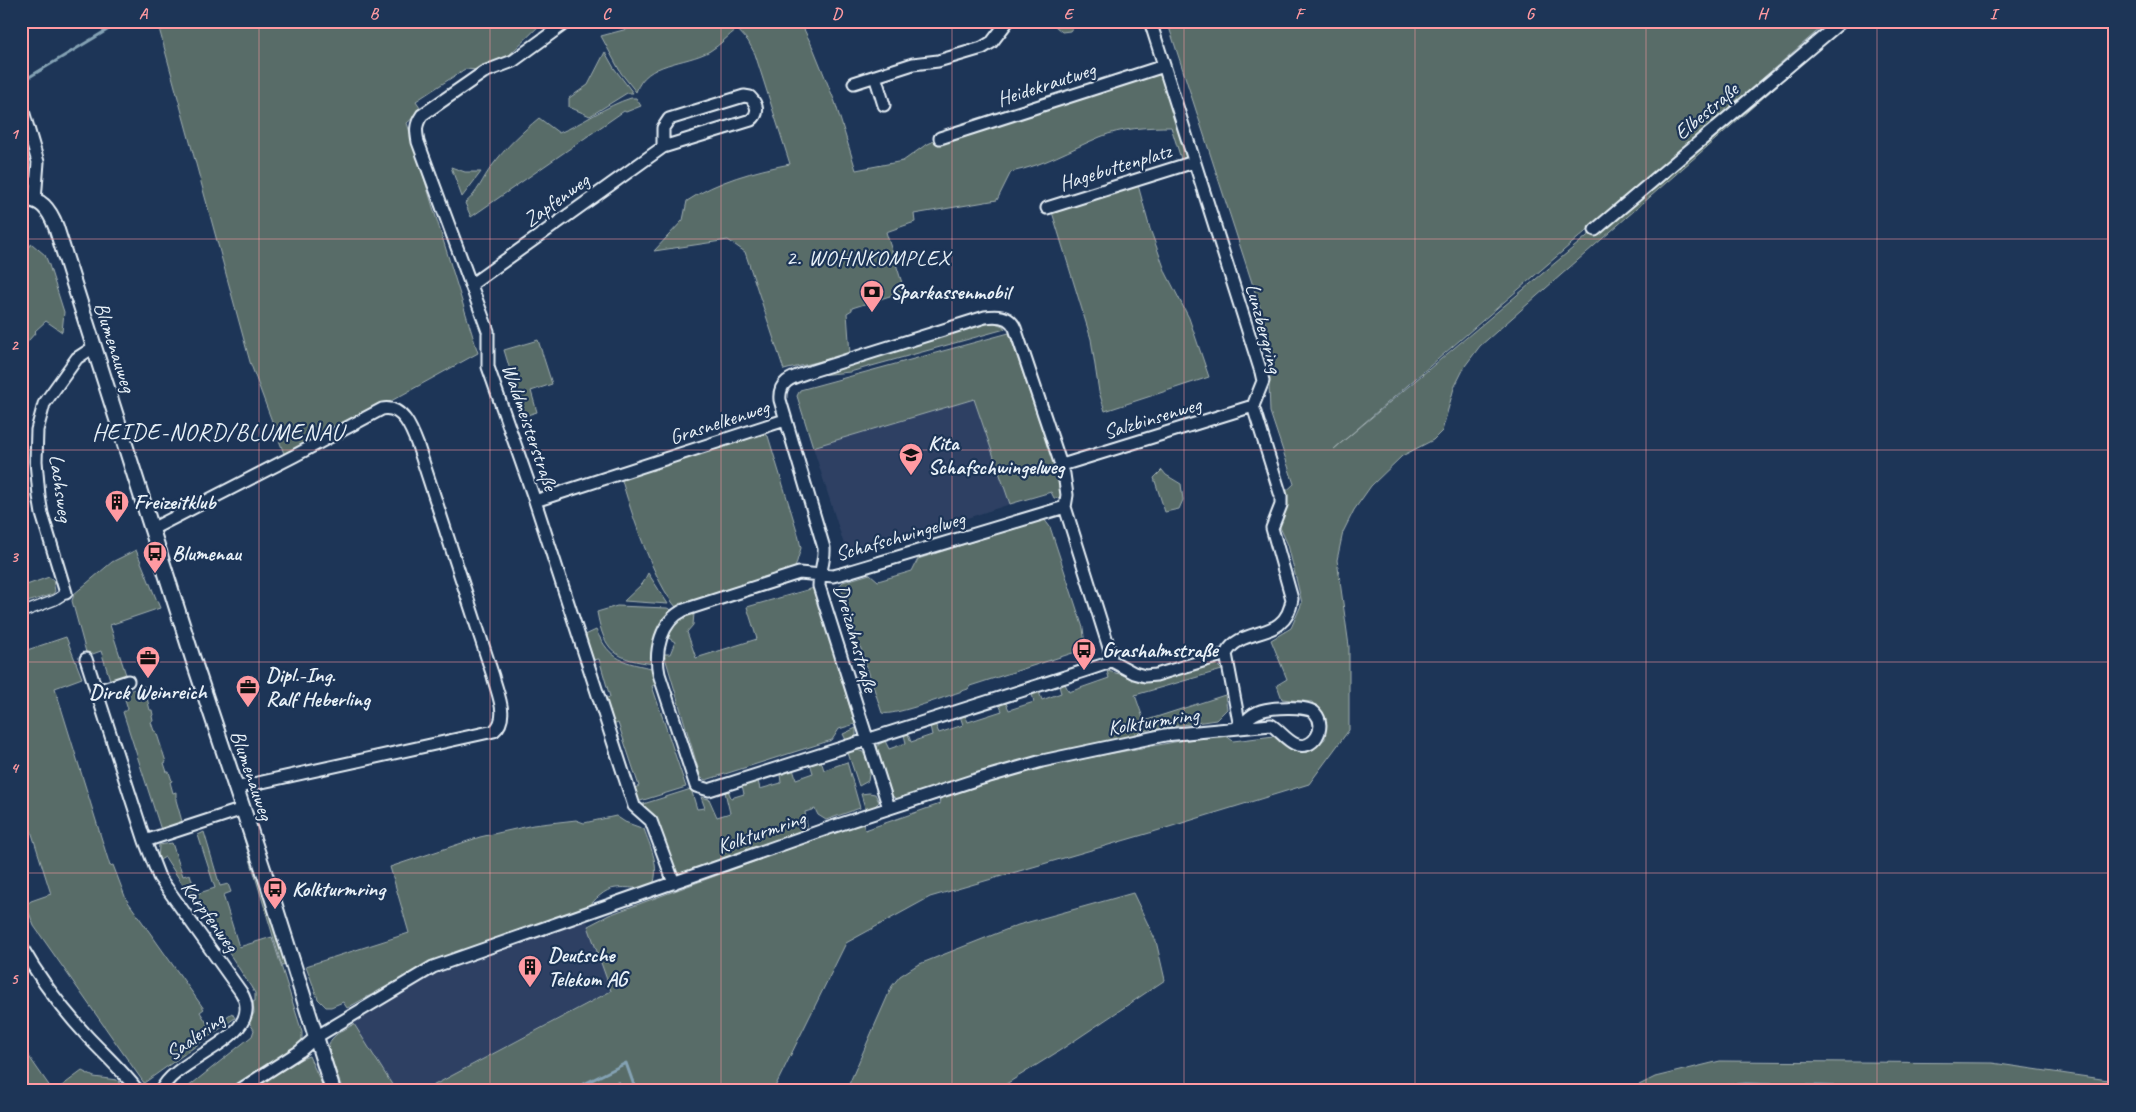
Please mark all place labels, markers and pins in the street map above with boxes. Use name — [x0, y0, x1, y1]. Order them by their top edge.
bank icon: Sparkassenmobil — [859, 279, 885, 313]
place label: Sparkassenmobil — [890, 279, 1014, 305]
place label: Kita Schafschwingelweg — [928, 430, 1067, 480]
school or university icon: Kita Schafschwingelweg — [898, 442, 924, 476]
building icon: Freizeitklub — [104, 489, 130, 523]
place label: Freizeitklub — [134, 489, 217, 515]
bus stop icon: Blumenau — [142, 540, 168, 574]
place label: Blumenau — [172, 540, 243, 566]
bus stop icon: Grashalmstraße — [1071, 637, 1097, 671]
place label: Grashalmstraße — [1102, 637, 1219, 663]
office icon: Dirck Weinreich — [135, 645, 161, 679]
place label: Dipl.-Ing. Ralf Heberling — [266, 662, 371, 712]
office icon: Dipl.-Ing. Ralf Heberling — [235, 674, 261, 708]
place label: Dirck Weinreich — [89, 679, 208, 705]
bus stop icon: Kolkturmring — [262, 876, 288, 910]
place label: Kolkturmring — [292, 876, 387, 902]
place label: Deutsche Telekom AG — [548, 942, 630, 992]
building icon: Deutsche Telekom AG — [517, 954, 543, 988]

